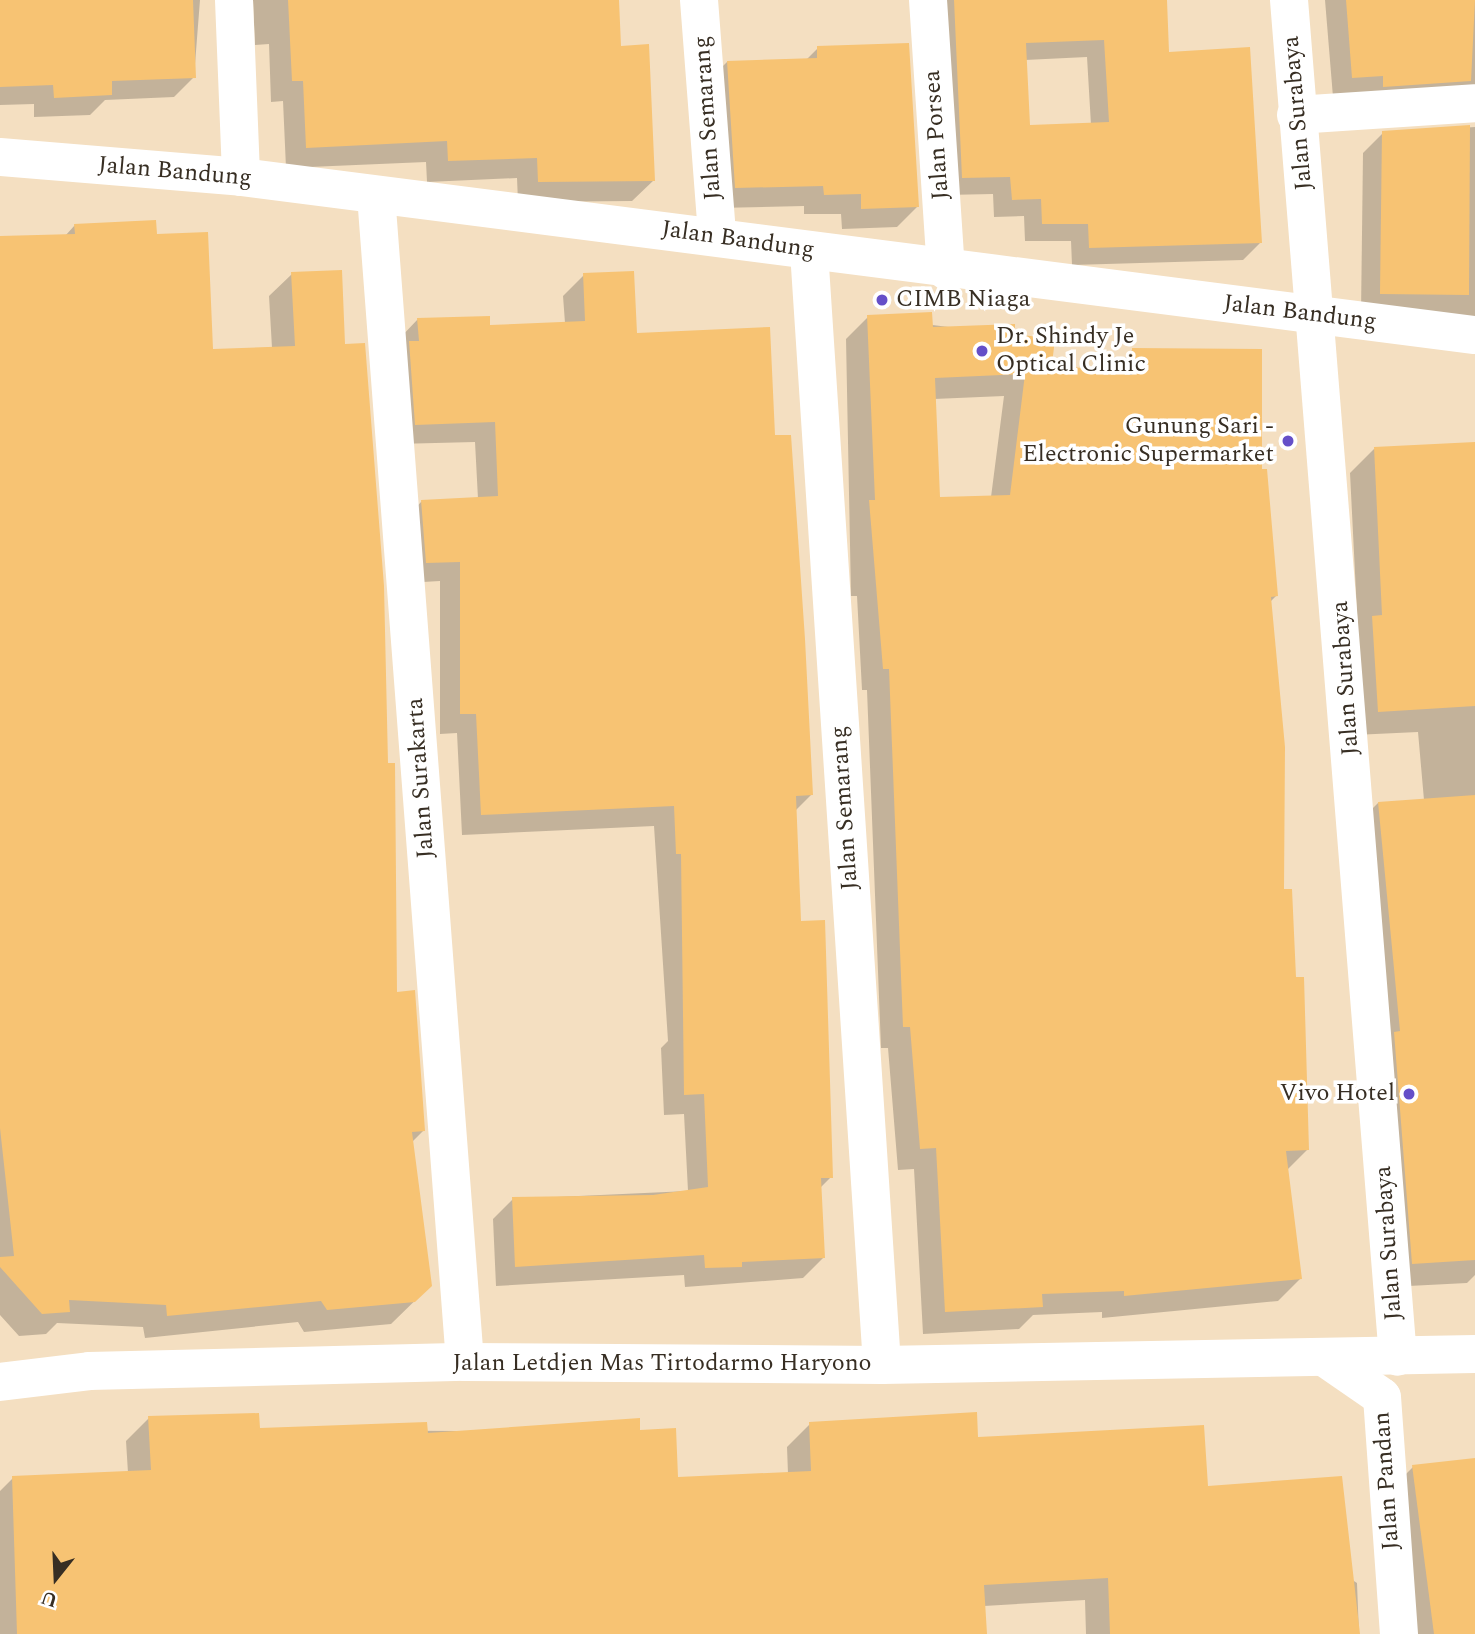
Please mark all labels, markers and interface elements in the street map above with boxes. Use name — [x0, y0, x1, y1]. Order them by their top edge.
street label: Jalan Semarang — [688, 35, 728, 201]
street label: Jalan Surabaya — [1277, 35, 1319, 191]
street label: Jalan Porsea — [918, 69, 956, 201]
street label: Jalan Bandung — [97, 151, 253, 193]
street label: Jalan Bandung — [660, 215, 816, 265]
place label: CIMB Niaga — [896, 286, 1030, 314]
street label: Jalan Bandung — [1222, 289, 1378, 337]
marker: CIMB Niaga — [874, 292, 890, 308]
place label: Dr. Shindy Je Optical Clinic — [996, 323, 1146, 379]
marker: Dr. Shindy Je Optical Clinic — [974, 343, 990, 359]
place label: Gunung Sari - Electronic Supermarket — [1022, 413, 1274, 469]
marker: Gunung Sari - Electronic Supermarket — [1280, 433, 1296, 449]
street label: Jalan Surabaya — [1326, 600, 1366, 756]
street label: Jalan Surakarta — [401, 697, 441, 859]
street label: Jalan Semarang — [825, 725, 865, 891]
place label: Vivo Hotel — [1280, 1080, 1395, 1108]
marker: Vivo Hotel — [1401, 1086, 1417, 1102]
street label: Jalan Surabaya — [1369, 1165, 1409, 1321]
street label: Jalan Letdjen Mas Tirtodarmo Haryono — [452, 1350, 872, 1378]
street label: Jalan Pandan — [1368, 1411, 1406, 1551]
north arrow — [21, 1543, 91, 1613]
text: U — [37, 1582, 61, 1615]

